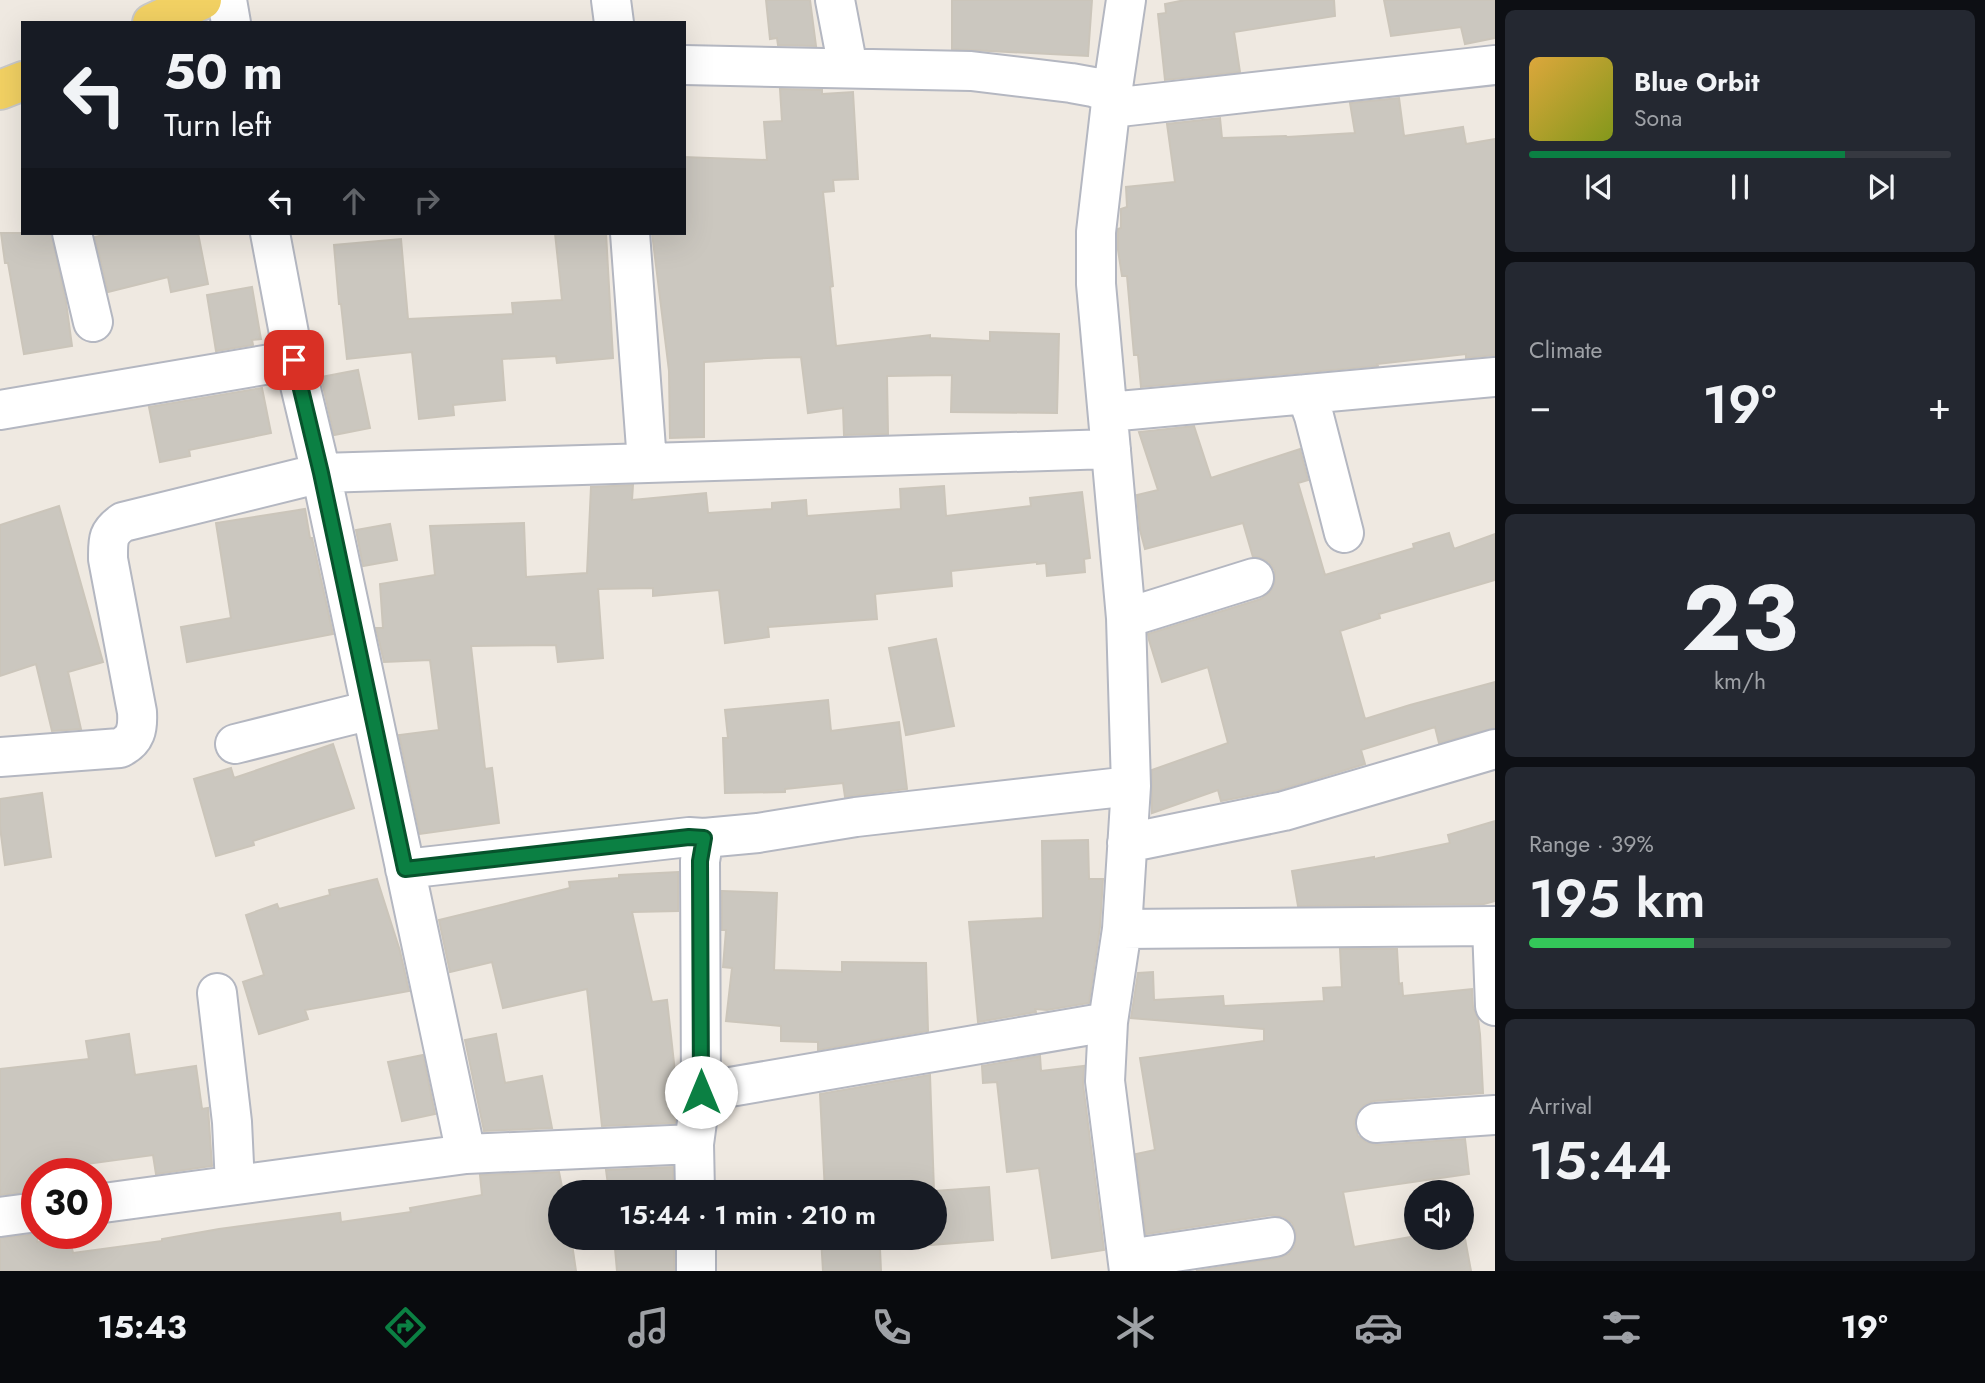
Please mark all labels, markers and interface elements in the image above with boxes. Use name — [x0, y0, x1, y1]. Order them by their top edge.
text: 50 m — [164, 37, 283, 107]
icon: left — [49, 49, 140, 140]
text: Blue Orbit — [1634, 63, 1759, 101]
text: Sona — [1634, 101, 1682, 135]
text: Turn left — [164, 102, 271, 148]
icon: previous — [1580, 168, 1618, 206]
icon: pause — [1721, 168, 1759, 206]
icon: next — [1862, 168, 1900, 206]
icon: left — [262, 182, 300, 220]
icon: ahead — [335, 182, 373, 220]
icon: right — [408, 182, 446, 220]
pin — [264, 330, 324, 390]
text: Climate — [1529, 333, 1602, 367]
icon: arrive — [275, 341, 313, 379]
text: 19° — [1703, 367, 1777, 443]
text: − — [1529, 378, 1551, 433]
text: + — [1928, 378, 1951, 433]
text: 23 — [1682, 553, 1798, 684]
text: km/h — [1714, 664, 1766, 698]
text: Range · 39% — [1529, 827, 1654, 861]
text: 195 km — [1529, 861, 1705, 937]
position arrow — [664, 1055, 738, 1129]
text: Arrival — [1529, 1089, 1592, 1123]
text: 15:44 — [1529, 1123, 1672, 1199]
speed limit sign: 30 — [21, 1158, 112, 1249]
map controls — [1404, 1180, 1474, 1250]
button: sound — [1404, 1180, 1474, 1250]
text: 15:44 · 1 min · 210 m — [619, 1196, 876, 1234]
icon: directions — [381, 1303, 430, 1352]
icon: music — [624, 1303, 673, 1352]
icon: phone — [867, 1303, 916, 1352]
icon: climate — [1111, 1303, 1160, 1352]
icon: car — [1354, 1303, 1403, 1352]
icon: filters — [1597, 1303, 1646, 1352]
text: 15:43 — [97, 1304, 187, 1350]
text: 19° — [1841, 1304, 1888, 1350]

